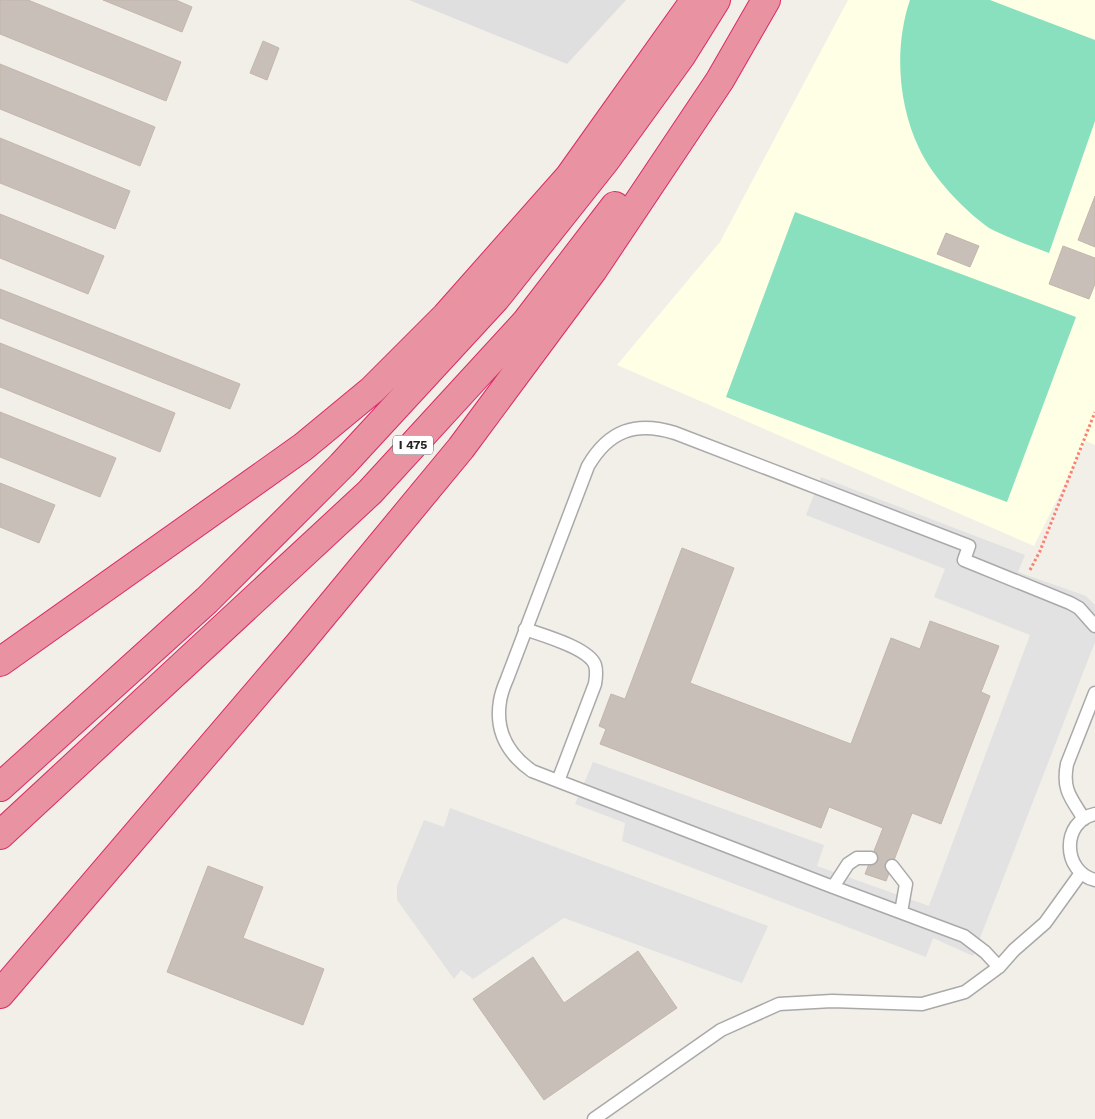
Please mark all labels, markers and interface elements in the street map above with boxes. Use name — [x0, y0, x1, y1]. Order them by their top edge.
road number: I 475 — [393, 436, 433, 454]

